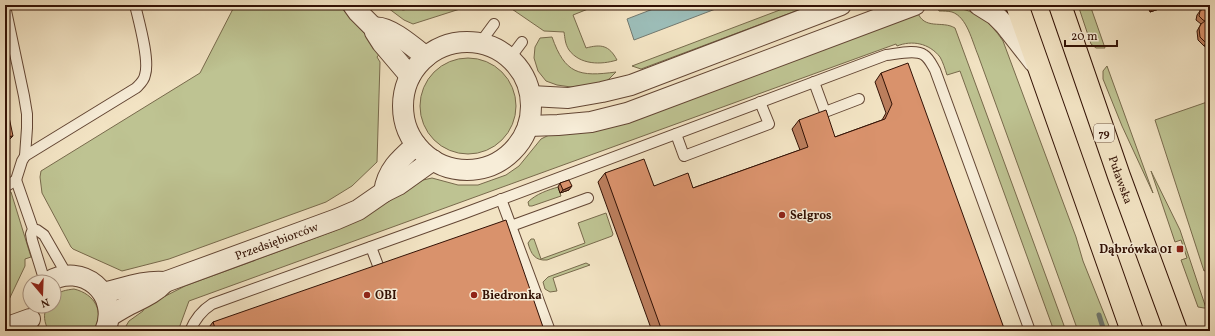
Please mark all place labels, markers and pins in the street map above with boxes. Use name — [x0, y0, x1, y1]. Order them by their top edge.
place label: Selgros — [790, 208, 832, 224]
marker: Selgros — [777, 210, 787, 220]
place label: Dąbrówka 01 — [1099, 242, 1172, 258]
marker: Dąbrówka 01 — [1175, 244, 1185, 254]
place label: OBI — [375, 288, 397, 304]
place label: Biedronka — [482, 288, 542, 304]
marker: OBI — [362, 290, 372, 300]
marker: Biedronka — [469, 290, 479, 300]

